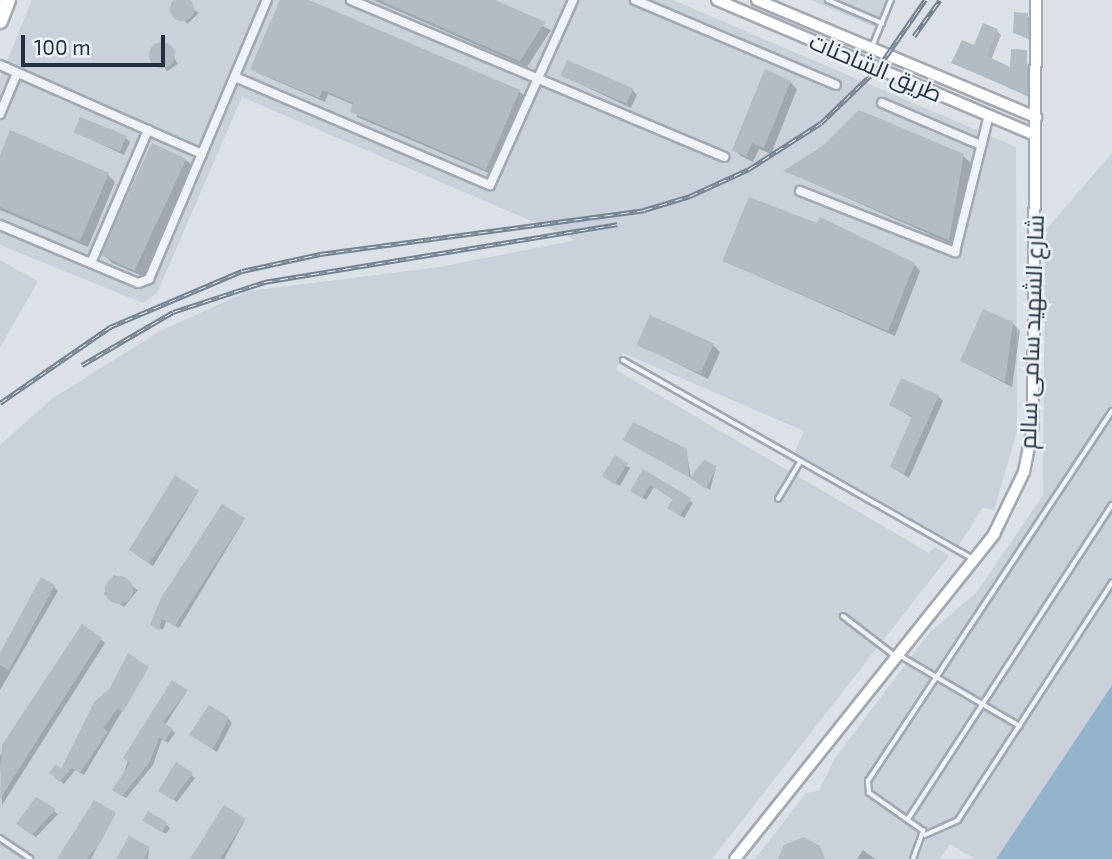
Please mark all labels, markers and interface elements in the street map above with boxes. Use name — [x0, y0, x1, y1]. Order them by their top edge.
scale bar — [24, 21, 168, 65]
street label: طريق الشاحنات — [806, 27, 946, 107]
text: 100 m — [34, 34, 91, 59]
street label: شارع الشهيد سامى سالم — [1013, 214, 1049, 450]

